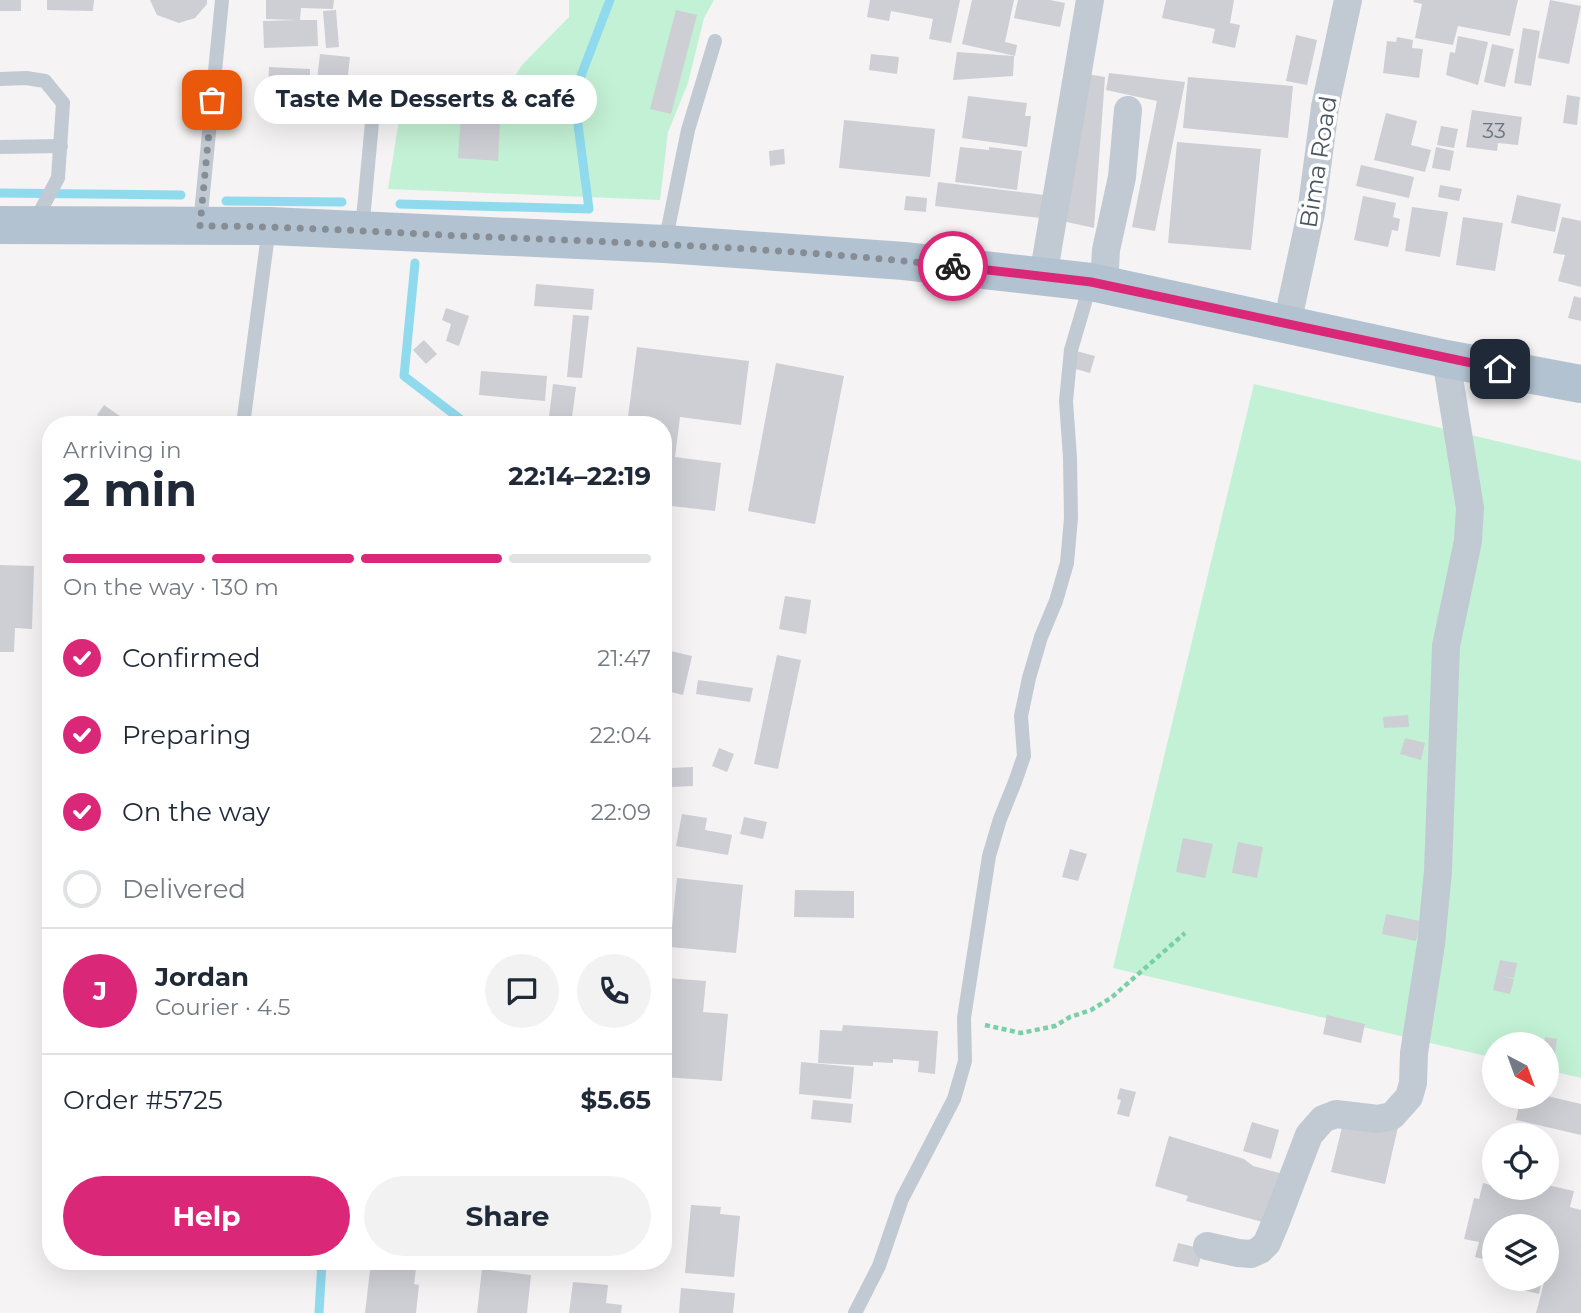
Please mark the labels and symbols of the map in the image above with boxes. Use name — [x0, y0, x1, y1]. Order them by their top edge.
pin — [182, 70, 242, 130]
callout: Taste Me Desserts & café — [254, 76, 597, 124]
street label: Bima Road — [1293, 94, 1343, 230]
house number: 33 — [1482, 118, 1506, 143]
courier — [918, 231, 988, 301]
pin — [1470, 339, 1530, 399]
north arrow — [1482, 1032, 1559, 1110]

